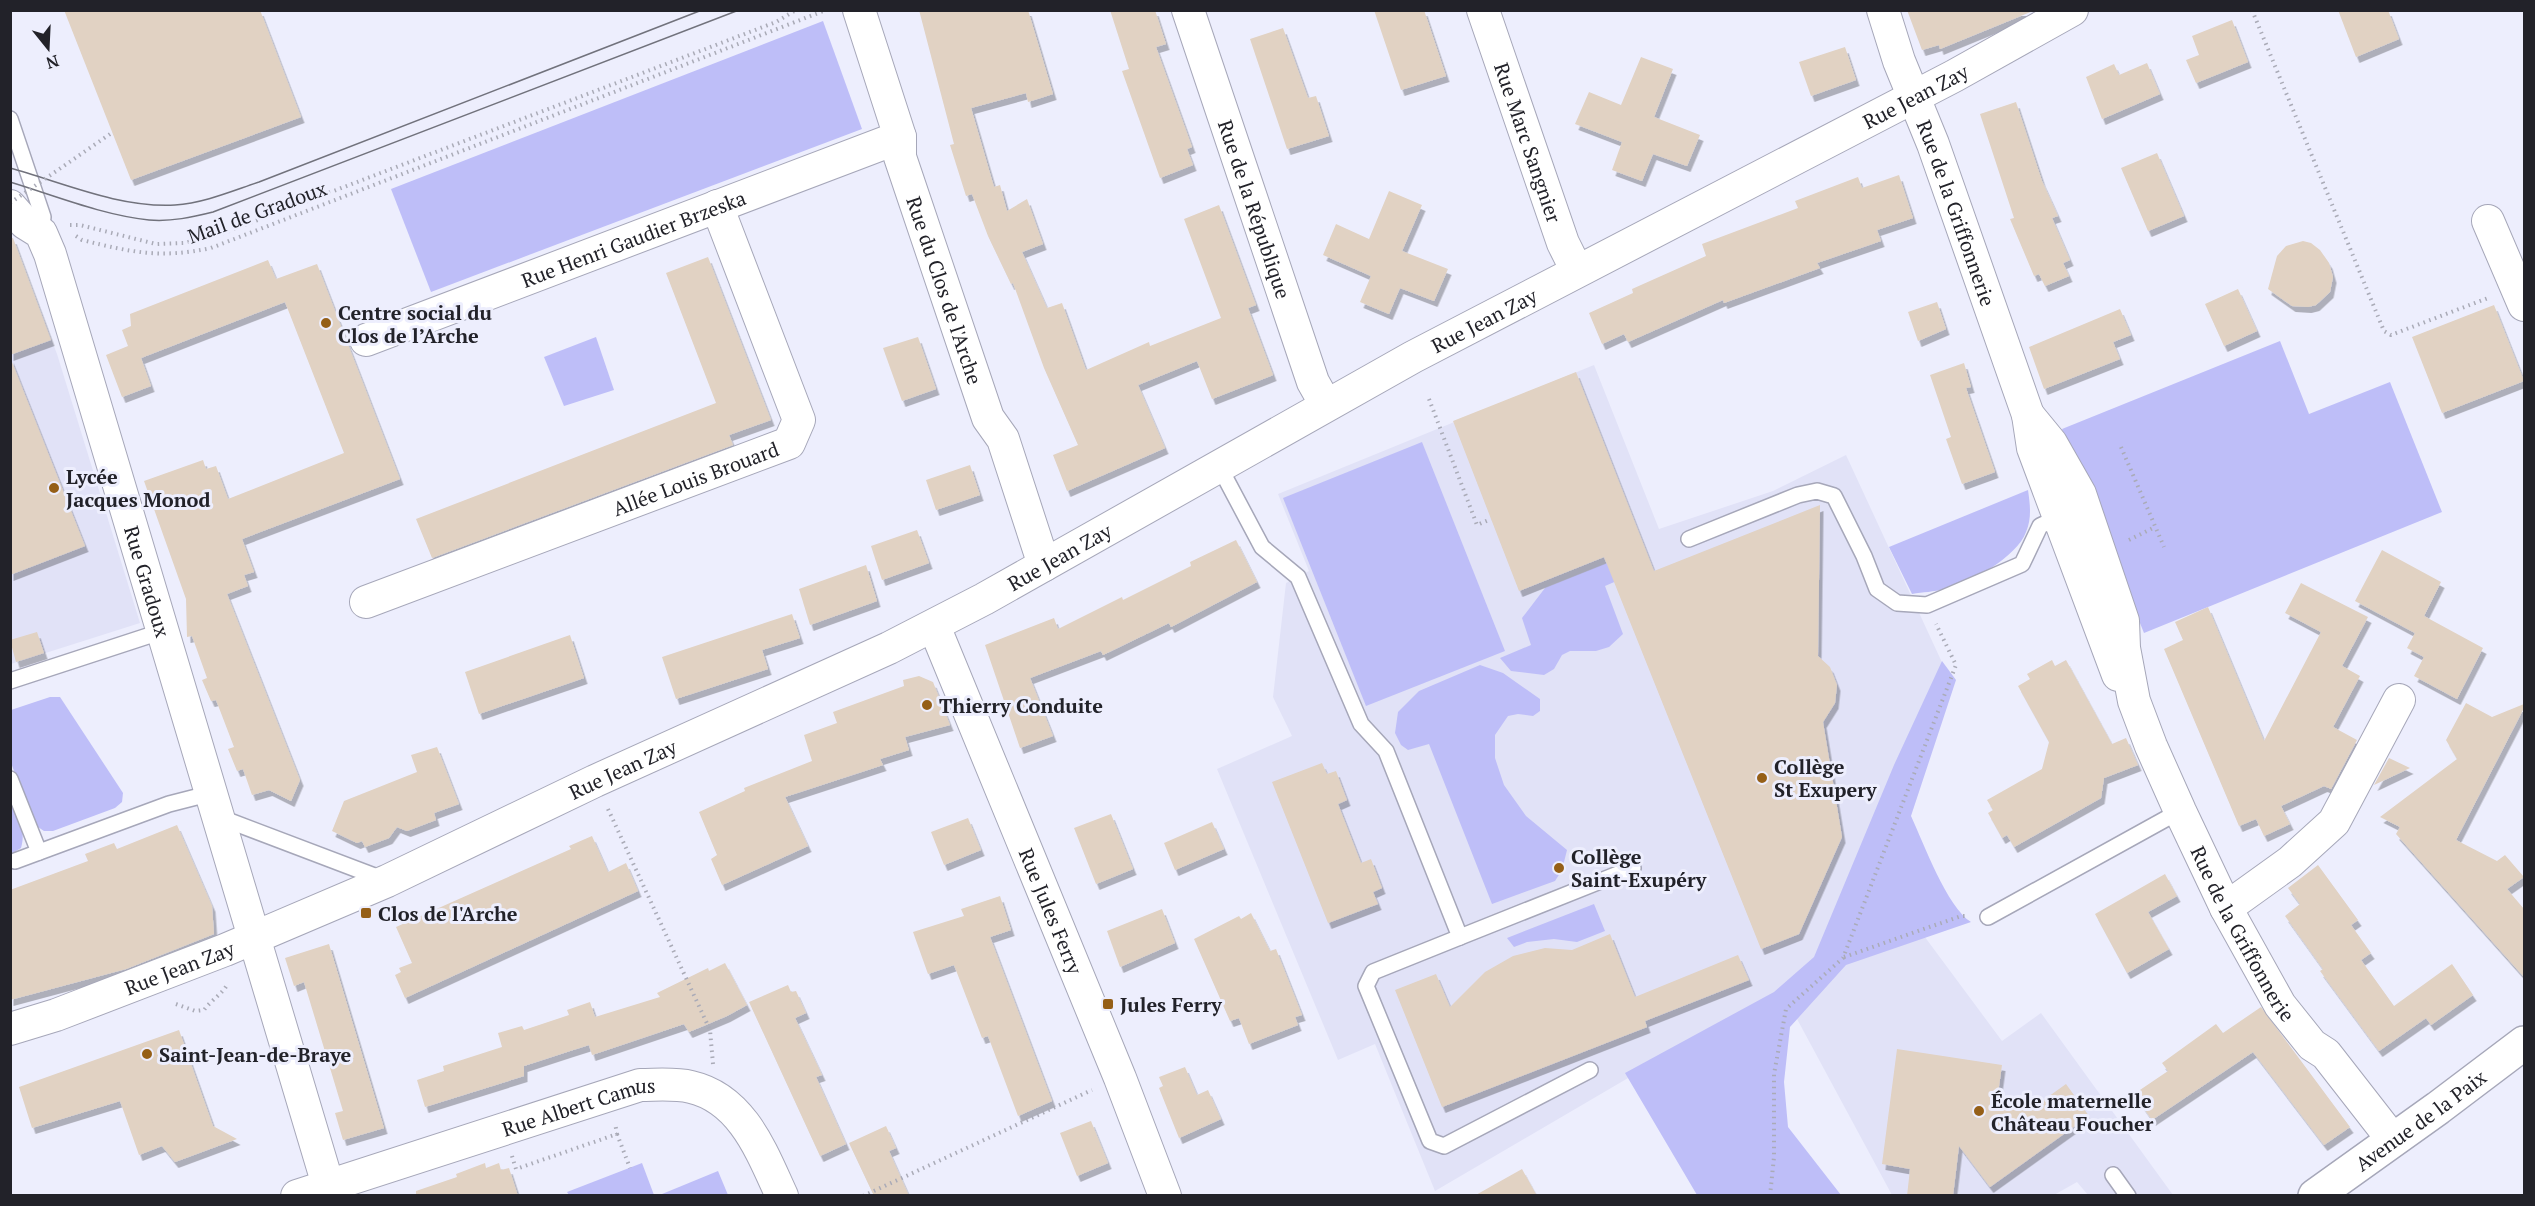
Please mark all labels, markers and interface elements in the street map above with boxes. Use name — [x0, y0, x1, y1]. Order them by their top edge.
north arrow — [18, 18, 78, 78]
text: N — [43, 50, 62, 75]
street label: Rue Jean Zay — [1858, 57, 1974, 135]
street label: Rue Marc Sangnier — [1489, 59, 1569, 226]
street label: Rue de la République — [1212, 116, 1297, 302]
street label: Rue de la Griffonnerie — [1911, 116, 2002, 310]
street label: Mail de Gradoux — [184, 174, 331, 250]
street label: Rue Henri Gaudier Brzeska — [517, 183, 749, 293]
street label: Rue du Clos de l'Arche — [901, 193, 989, 388]
street label: Rue Jean Zay — [1426, 281, 1542, 359]
place label: Centre social du Clos de l’Arche — [338, 299, 492, 349]
marker: Centre social du Clos de l’Arche — [319, 316, 333, 330]
street label: Allée Louis Brouard — [609, 435, 782, 522]
place label: Lycée Jacques Monod — [66, 463, 210, 513]
marker: Lycée Jacques Monod — [47, 481, 61, 495]
street label: Rue Jean Zay — [1002, 516, 1117, 597]
street label: Rue Gradoux — [118, 522, 177, 641]
place label: Thierry Conduite — [939, 692, 1103, 719]
marker: Thierry Conduite — [920, 698, 934, 712]
street label: Rue Jean Zay — [564, 732, 681, 805]
place label: Collège St Exupery — [1774, 753, 1877, 803]
marker: Collège St Exupery — [1755, 771, 1769, 785]
street label: Rue de la Griffonnerie — [2185, 841, 2301, 1027]
place label: Collège Saint-Exupéry — [1571, 843, 1707, 893]
street label: Rue Jules Ferry — [1013, 844, 1090, 979]
marker: Collège Saint-Exupéry — [1552, 861, 1566, 875]
place label: Clos de l'Arche — [378, 900, 518, 927]
marker: Clos de l'Arche — [359, 906, 373, 920]
street label: Rue Jean Zay — [120, 934, 239, 1001]
place label: Jules Ferry — [1120, 991, 1222, 1018]
marker: Jules Ferry — [1101, 997, 1115, 1011]
place label: Saint-Jean-de-Braye — [159, 1041, 352, 1068]
marker: Saint-Jean-de-Braye — [140, 1047, 154, 1061]
street label: Avenue de la Paix — [2349, 1063, 2492, 1177]
street label: Rue Albert Camus — [498, 1071, 656, 1142]
place label: École maternelle Château Foucher — [1991, 1087, 2154, 1137]
marker: École maternelle Château Foucher — [1972, 1104, 1986, 1118]

